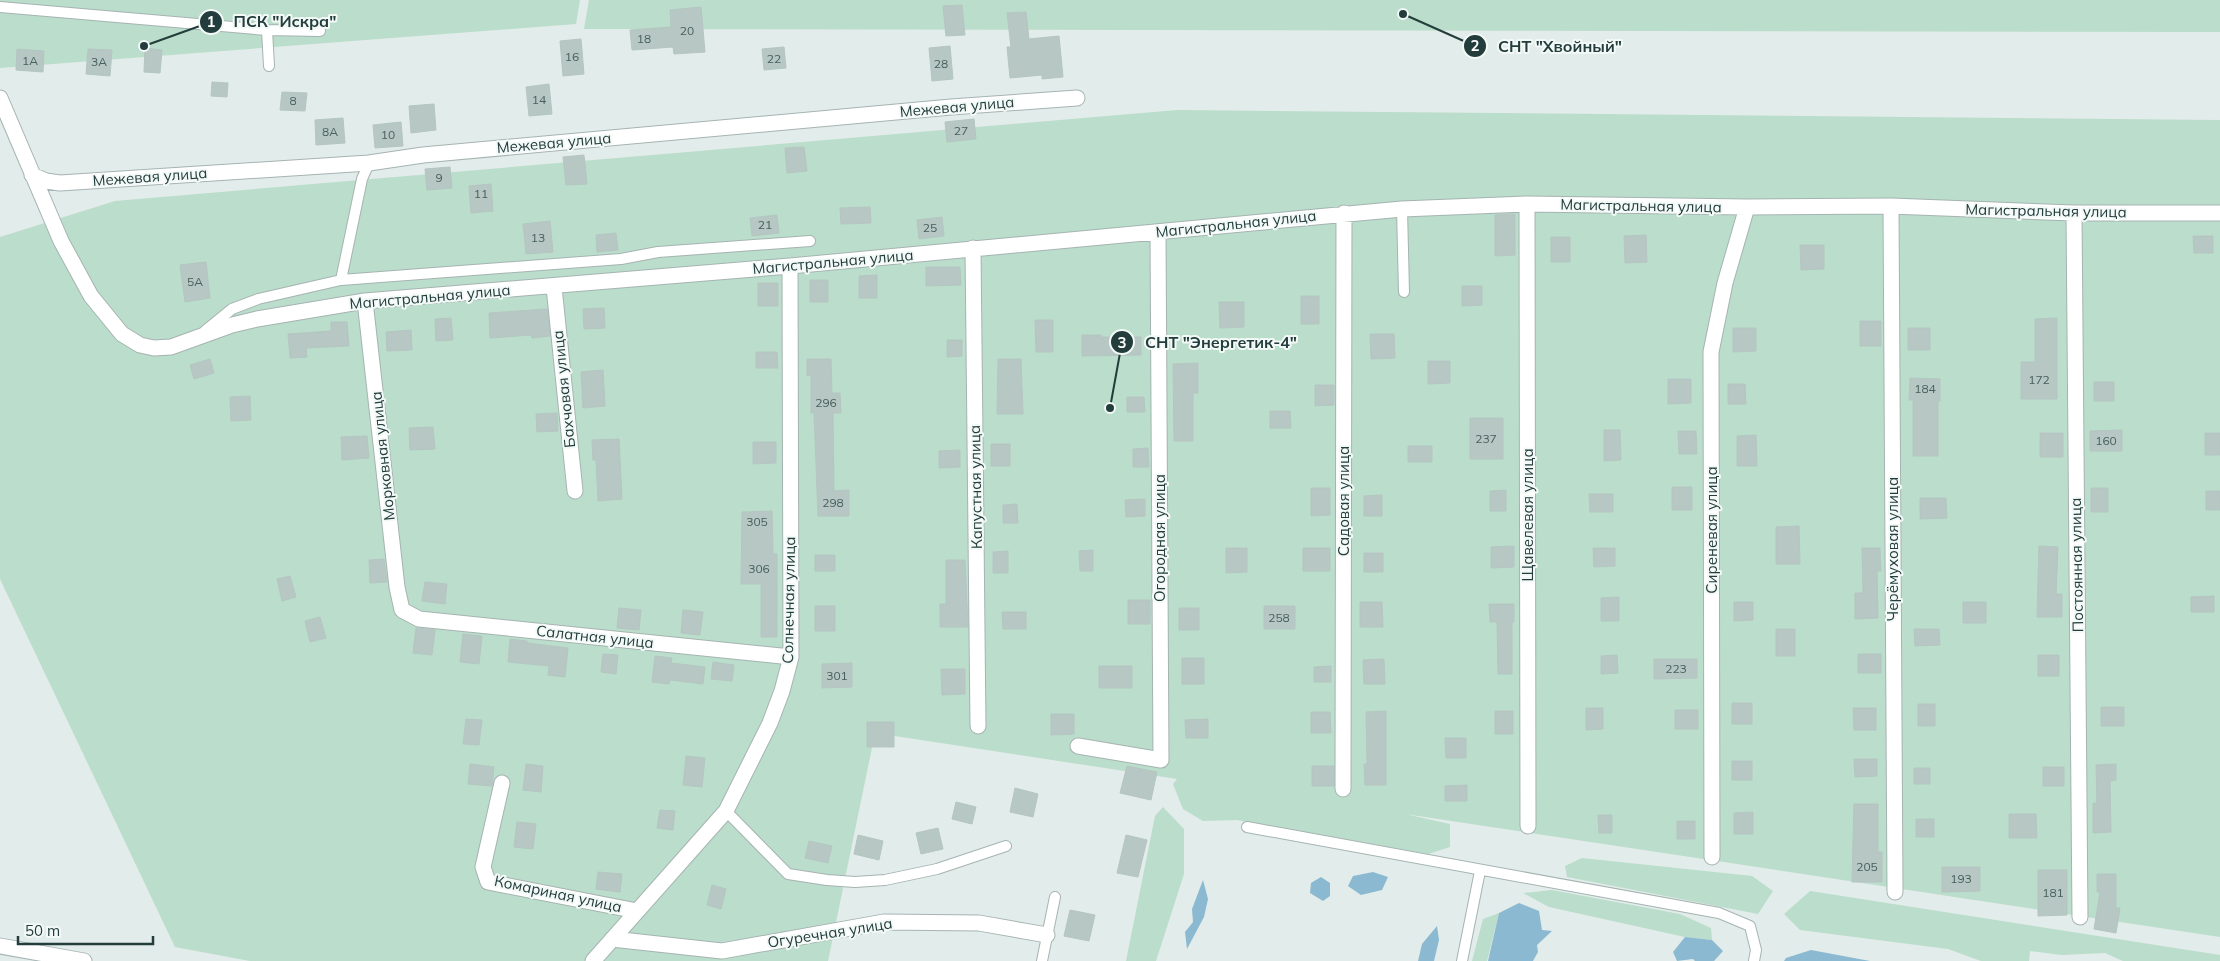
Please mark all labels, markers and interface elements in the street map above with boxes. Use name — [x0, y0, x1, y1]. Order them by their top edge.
callout: ПСК "Искра" — [199, 6, 346, 37]
text: ПСК "Искра" — [234, 11, 336, 31]
text: 1 — [206, 12, 216, 31]
house number: 20 — [680, 23, 694, 38]
callout: СНТ "Хвойный" — [1463, 30, 1632, 61]
house number: 18 — [637, 31, 651, 46]
text: 2 — [1470, 36, 1480, 55]
text: СНТ "Хвойный" — [1498, 36, 1622, 56]
house number: 16 — [565, 49, 579, 64]
house number: 22 — [767, 51, 781, 66]
house number: 1А — [22, 53, 38, 68]
house number: 3А — [91, 54, 107, 69]
house number: 28 — [934, 56, 948, 71]
house number: 14 — [532, 92, 546, 107]
street label: Межевая улица — [899, 92, 1015, 121]
house number: 8 — [289, 93, 297, 108]
house number: 27 — [954, 123, 968, 138]
house number: 8А — [322, 124, 338, 139]
house number: 10 — [381, 127, 395, 142]
street label: Межевая улица — [496, 128, 612, 157]
street label: Межевая улица — [92, 163, 208, 190]
house number: 9 — [435, 170, 443, 185]
house number: 11 — [474, 186, 488, 201]
street label: Магистральная улица — [1560, 195, 1722, 216]
street label: Магистральная улица — [1965, 200, 2127, 221]
street label: Магистральная улица — [1155, 206, 1317, 241]
house number: 21 — [758, 217, 772, 232]
house number: 25 — [923, 220, 937, 235]
house number: 13 — [531, 230, 545, 245]
street label: Магистральная улица — [752, 245, 914, 278]
house number: 5А — [187, 274, 203, 289]
street label: Магистральная улица — [349, 280, 511, 313]
callout: СНТ "Энергетик-4" — [1110, 327, 1307, 358]
street label: Бахчовая улица — [548, 329, 579, 449]
text: СНТ "Энергетик-4" — [1145, 332, 1297, 352]
text: 3 — [1117, 333, 1127, 352]
house number: 172 — [2028, 372, 2050, 387]
house number: 184 — [1914, 381, 1936, 396]
street label: Морковная улица — [366, 390, 399, 522]
house number: 296 — [815, 395, 837, 410]
street label: Капустная улица — [965, 425, 986, 549]
house number: 237 — [1475, 431, 1497, 446]
house number: 160 — [2095, 433, 2117, 448]
street label: Садовая улица — [1334, 446, 1353, 556]
street label: Щавелевая улица — [1518, 448, 1537, 582]
street label: Сиреневая улица — [1702, 466, 1721, 594]
street label: Огородная улица — [1150, 474, 1169, 602]
street label: Черёмуховая улица — [1883, 477, 1902, 621]
house number: 298 — [822, 495, 844, 510]
street label: Постоянная улица — [2066, 498, 2087, 632]
house number: 305 — [746, 514, 768, 529]
street label: Солнечная улица — [778, 536, 799, 664]
house number: 306 — [748, 561, 770, 576]
house number: 258 — [1268, 610, 1290, 625]
street label: Салатная улица — [535, 621, 655, 652]
house number: 223 — [1665, 661, 1687, 676]
house number: 301 — [826, 668, 848, 683]
house number: 205 — [1856, 859, 1878, 874]
street label: Комариная улица — [493, 871, 624, 916]
house number: 193 — [1950, 871, 1972, 886]
house number: 181 — [2042, 885, 2064, 900]
street label: Огуречная улица — [766, 913, 894, 952]
scale bar — [18, 914, 152, 946]
text: 50 m — [25, 921, 60, 940]

